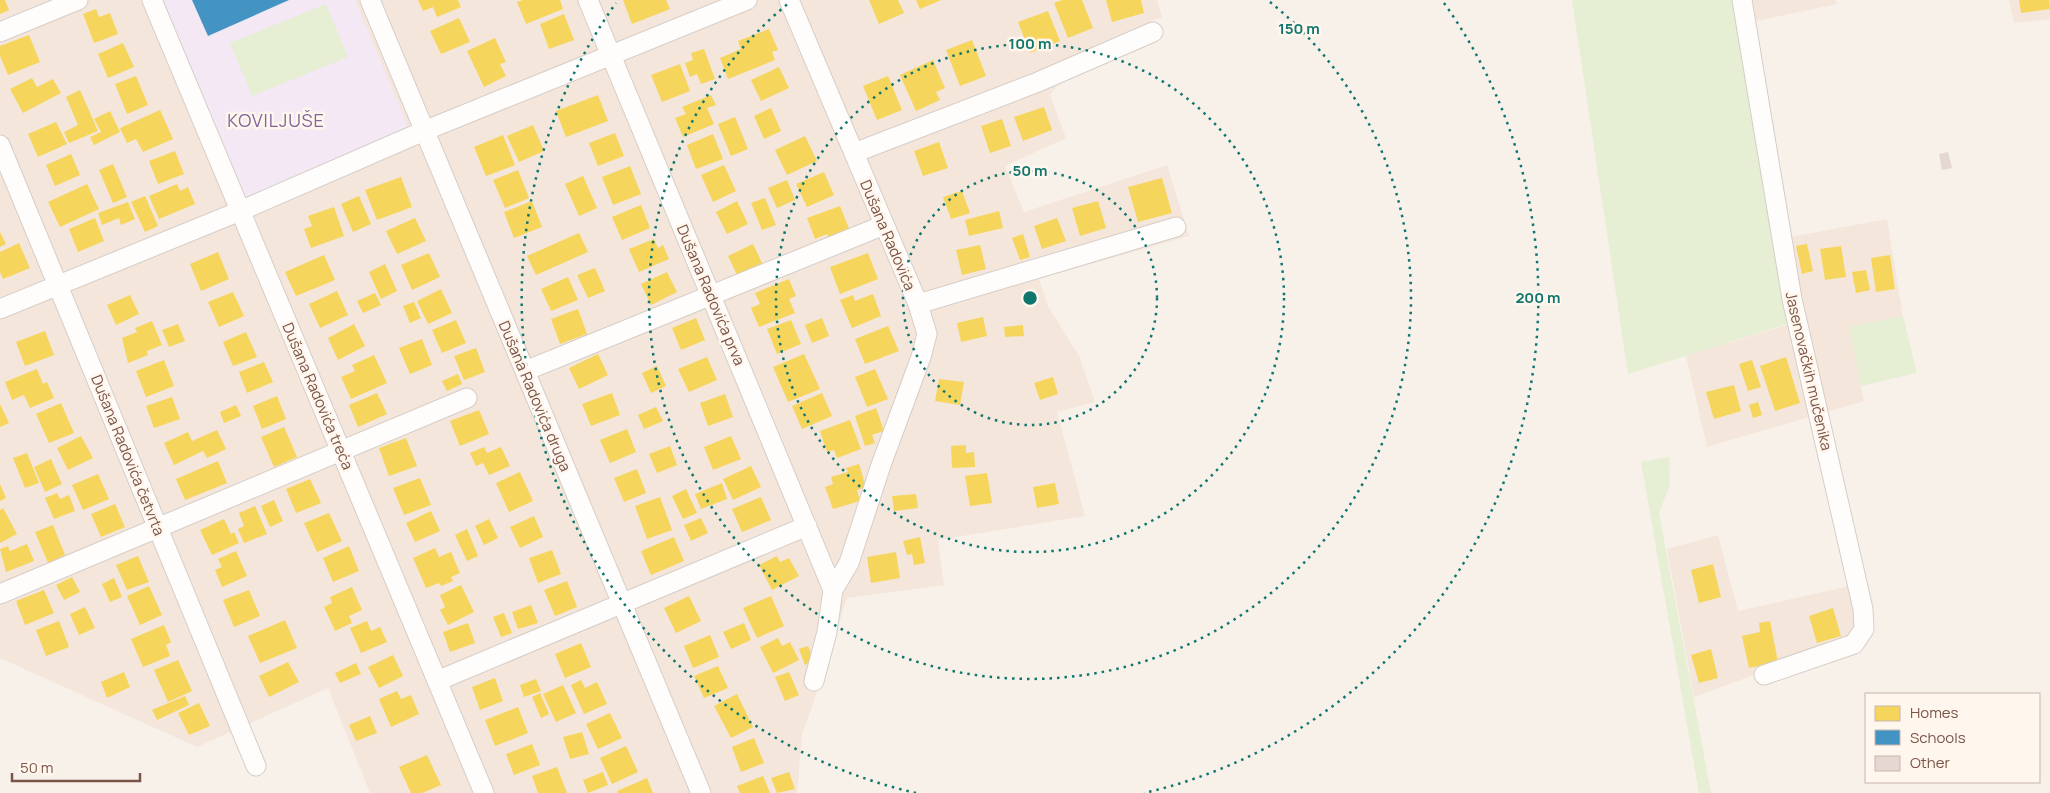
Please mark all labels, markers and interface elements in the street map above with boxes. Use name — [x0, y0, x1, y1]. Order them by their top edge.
text: 150 m — [1278, 18, 1320, 39]
text: 100 m — [1009, 33, 1051, 54]
district label: KOVILJUŠE — [227, 108, 325, 132]
text: 50 m — [1012, 160, 1048, 181]
street label: Dušana Radovića — [855, 176, 921, 294]
street label: Dušana Radovića prva — [672, 221, 750, 369]
text: 200 m — [1515, 287, 1561, 308]
centre of rings — [1021, 289, 1039, 307]
street label: Jasenovačkih mučenika — [1781, 290, 1837, 452]
street label: Dušana Radovića druga — [494, 317, 576, 475]
street label: Dušana Radovića treća — [277, 319, 359, 473]
street label: Dušana Radovića četvrta — [86, 372, 170, 538]
legend — [1865, 693, 2040, 783]
text: Homes — [1910, 702, 1959, 723]
text: Schools — [1910, 727, 1966, 748]
scale bar — [12, 750, 140, 782]
text: Other — [1910, 752, 1951, 773]
text: 50 m — [20, 757, 54, 778]

